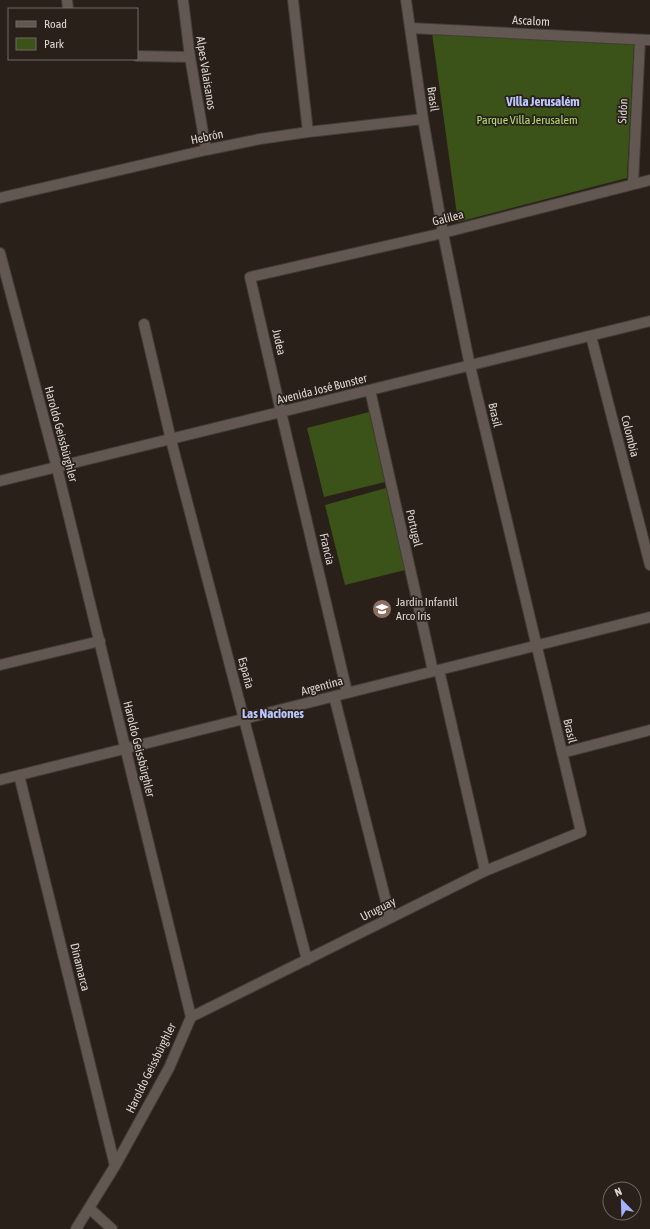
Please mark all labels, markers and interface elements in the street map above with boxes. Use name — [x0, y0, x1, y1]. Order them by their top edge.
legend — [8, 8, 138, 60]
street label: Ascalom — [512, 13, 550, 29]
text: Road — [44, 17, 67, 31]
street label: Alpes Valaisanos — [193, 35, 219, 111]
text: Park — [44, 37, 65, 51]
street label: Brasil — [424, 86, 442, 113]
district label: Villa Jerusalém — [505, 94, 580, 109]
street label: Sidón — [615, 98, 631, 124]
park label: Parque Villa Jerusalem — [476, 113, 578, 127]
street label: Hebrón — [189, 127, 225, 147]
street label: Galilea — [431, 207, 465, 229]
street label: Judea — [269, 328, 289, 356]
street label: Avenida José Bunster — [276, 371, 369, 407]
street label: Haroldo Geissbürghler — [41, 385, 81, 484]
street label: Brasil — [485, 401, 505, 429]
street label: Colombia — [618, 414, 642, 458]
street label: Portugal — [403, 508, 425, 549]
street label: Francia — [317, 532, 337, 566]
place label: Jardin Infantil Arco Iris — [396, 595, 459, 623]
school or university icon: Jardin Infantil Arco Iris — [371, 598, 393, 620]
street label: España — [235, 656, 257, 690]
street label: Argentina — [299, 674, 345, 698]
street label: Haroldo Geissbürghler — [120, 700, 158, 799]
district label: Las Naciones — [242, 706, 304, 721]
street label: Brasil — [560, 717, 580, 745]
street label: Uruguay — [358, 894, 398, 924]
street label: Dinamarca — [67, 942, 93, 992]
street label: Haroldo Geissbürghler — [123, 1020, 179, 1115]
north arrow — [602, 1181, 642, 1221]
text: N — [613, 1185, 623, 1199]

